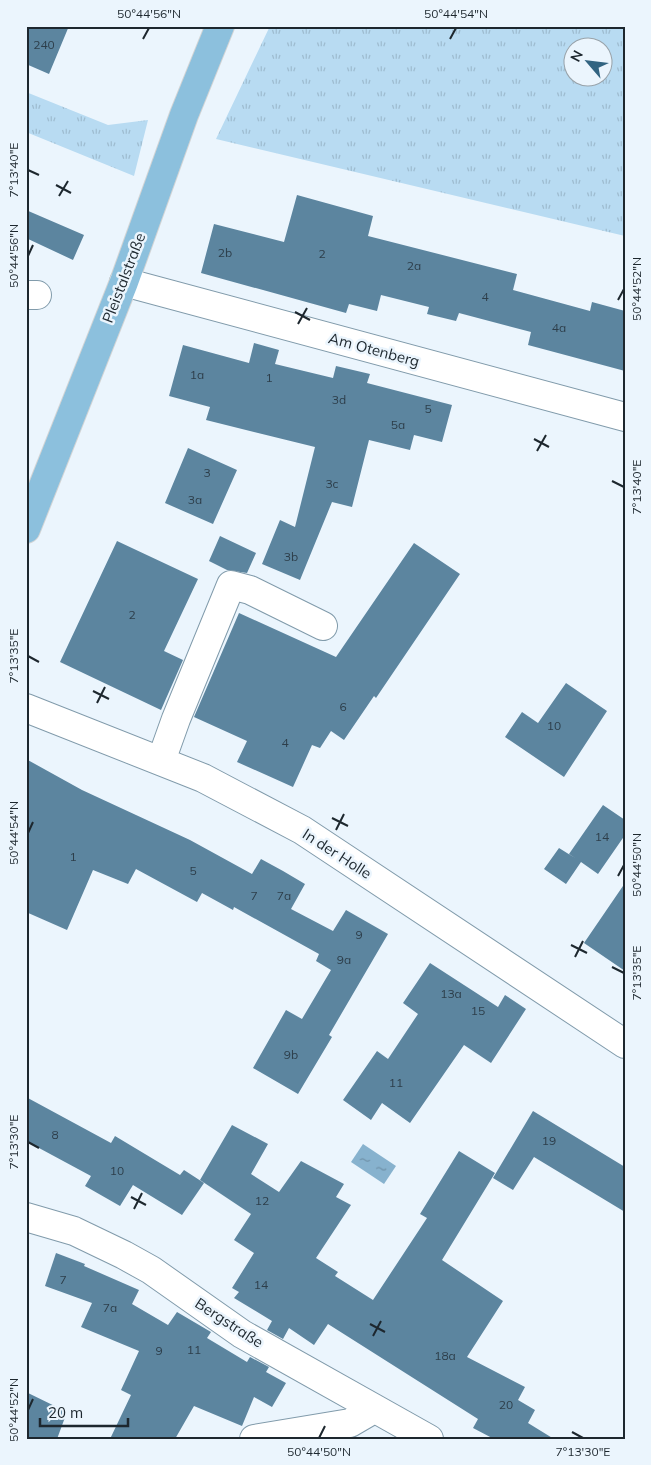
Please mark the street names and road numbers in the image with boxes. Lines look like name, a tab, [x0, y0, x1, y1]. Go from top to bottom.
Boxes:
street label: Pleistalstraße	[98, 230, 149, 326]
street label: Am Otenberg	[327, 328, 422, 371]
street label: In der Holle	[299, 824, 375, 883]
street label: Bergstraße	[192, 1294, 267, 1352]

